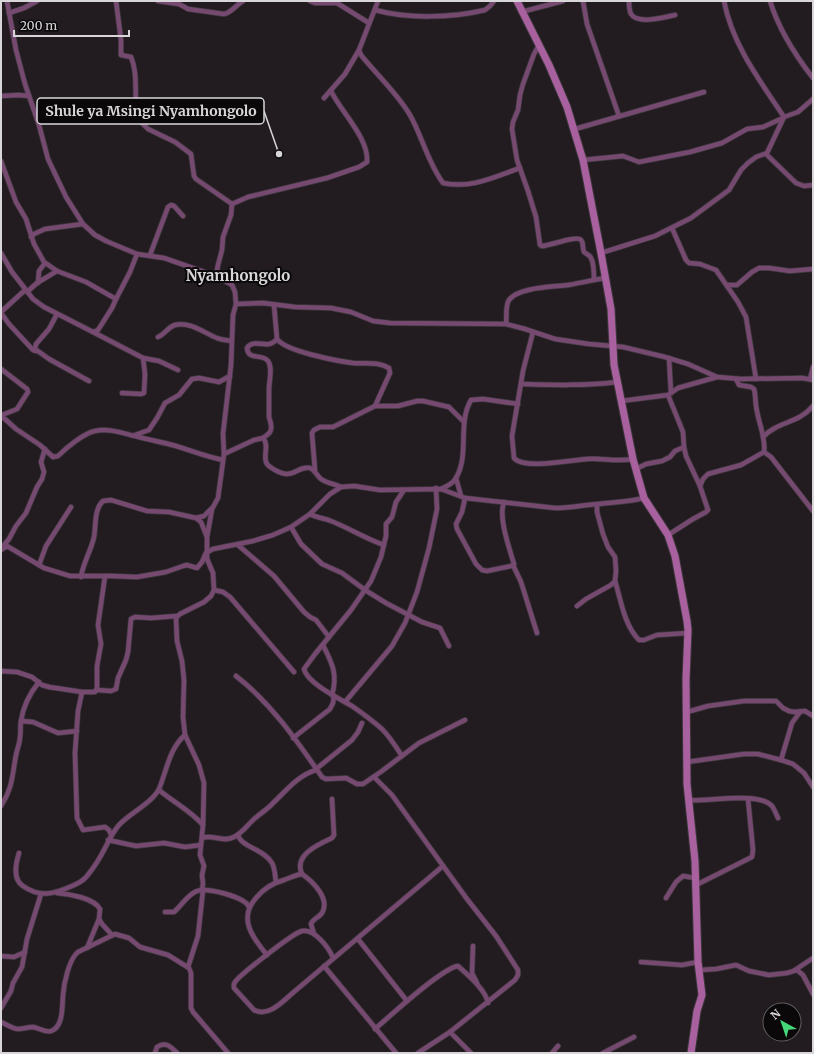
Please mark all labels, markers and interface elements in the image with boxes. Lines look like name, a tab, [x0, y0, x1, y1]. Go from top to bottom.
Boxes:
scale bar	[14, 12, 129, 38]
text: 200 m	[20, 18, 57, 33]
callout: Shule ya Msingi Nyamhongolo	[37, 98, 264, 124]
text: Shule ya Msingi Nyamhongolo	[45, 102, 257, 120]
district label: Nyamhongolo	[186, 266, 290, 285]
north arrow	[762, 1002, 802, 1042]
text: N	[768, 1006, 784, 1022]

